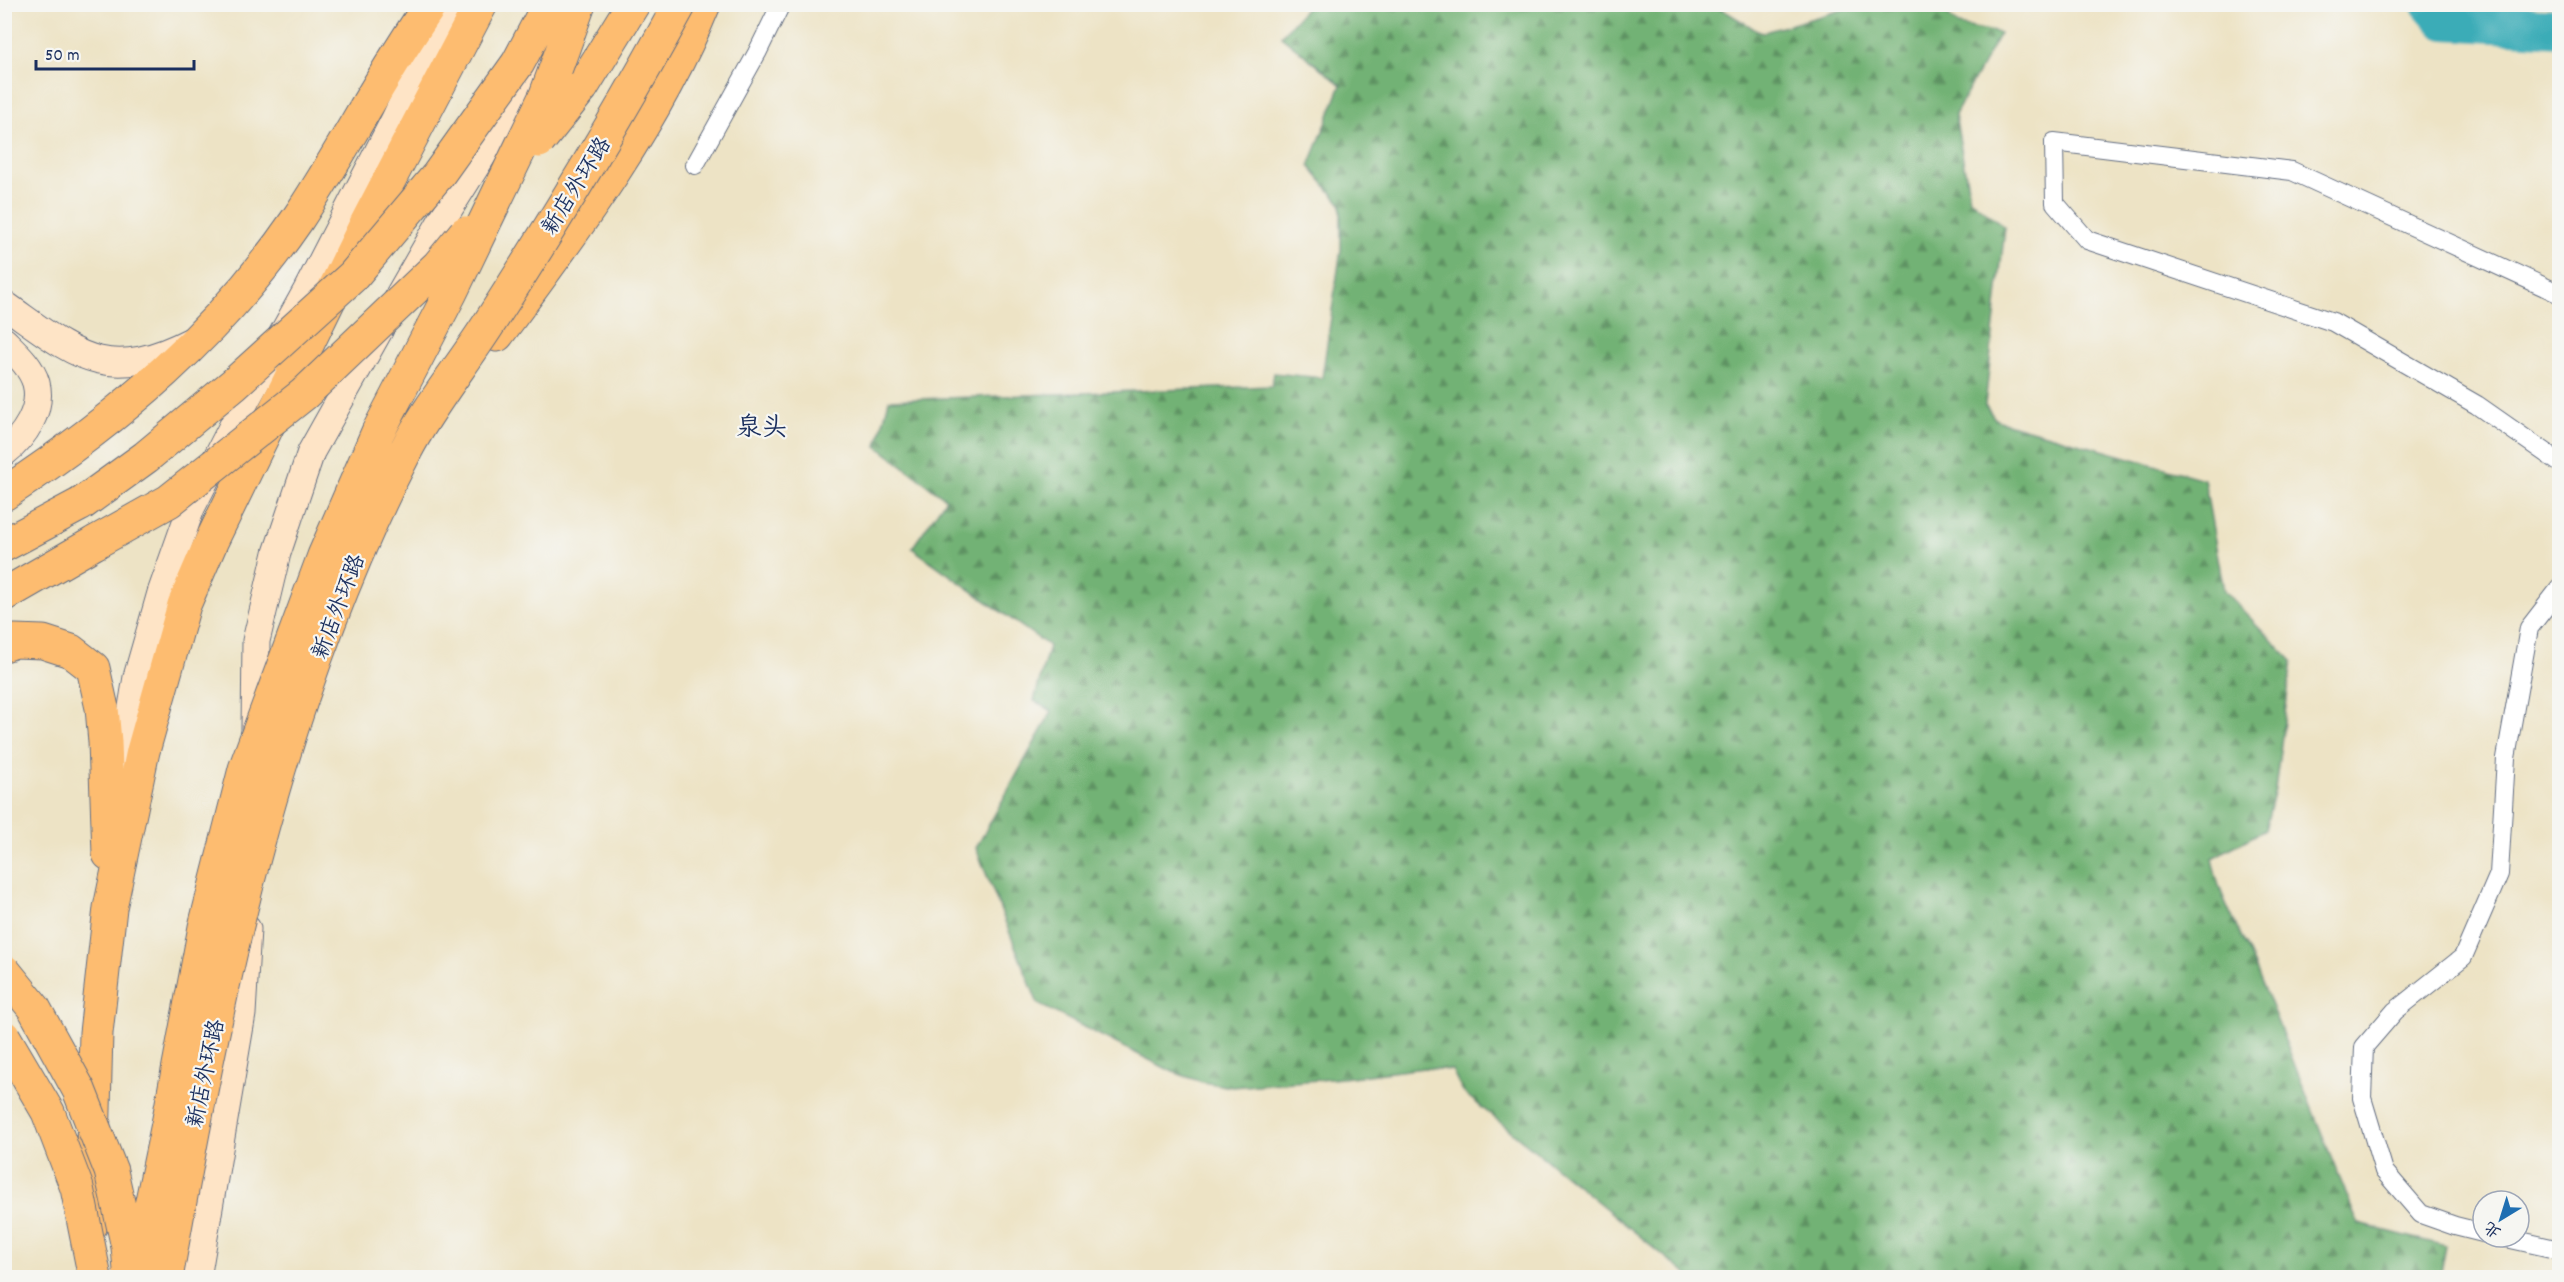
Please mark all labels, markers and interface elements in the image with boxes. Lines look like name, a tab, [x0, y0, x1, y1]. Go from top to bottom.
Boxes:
scale bar	[36, 33, 194, 71]
text: 50 m	[45, 44, 80, 69]
street label: 新店外环路	[536, 132, 620, 242]
district label: 泉头	[736, 411, 788, 448]
street label: 新店外环路	[306, 550, 374, 664]
street label: 新店外环路	[181, 1017, 234, 1131]
north arrow	[2471, 1189, 2531, 1249]
text: 北	[2480, 1215, 2507, 1243]

